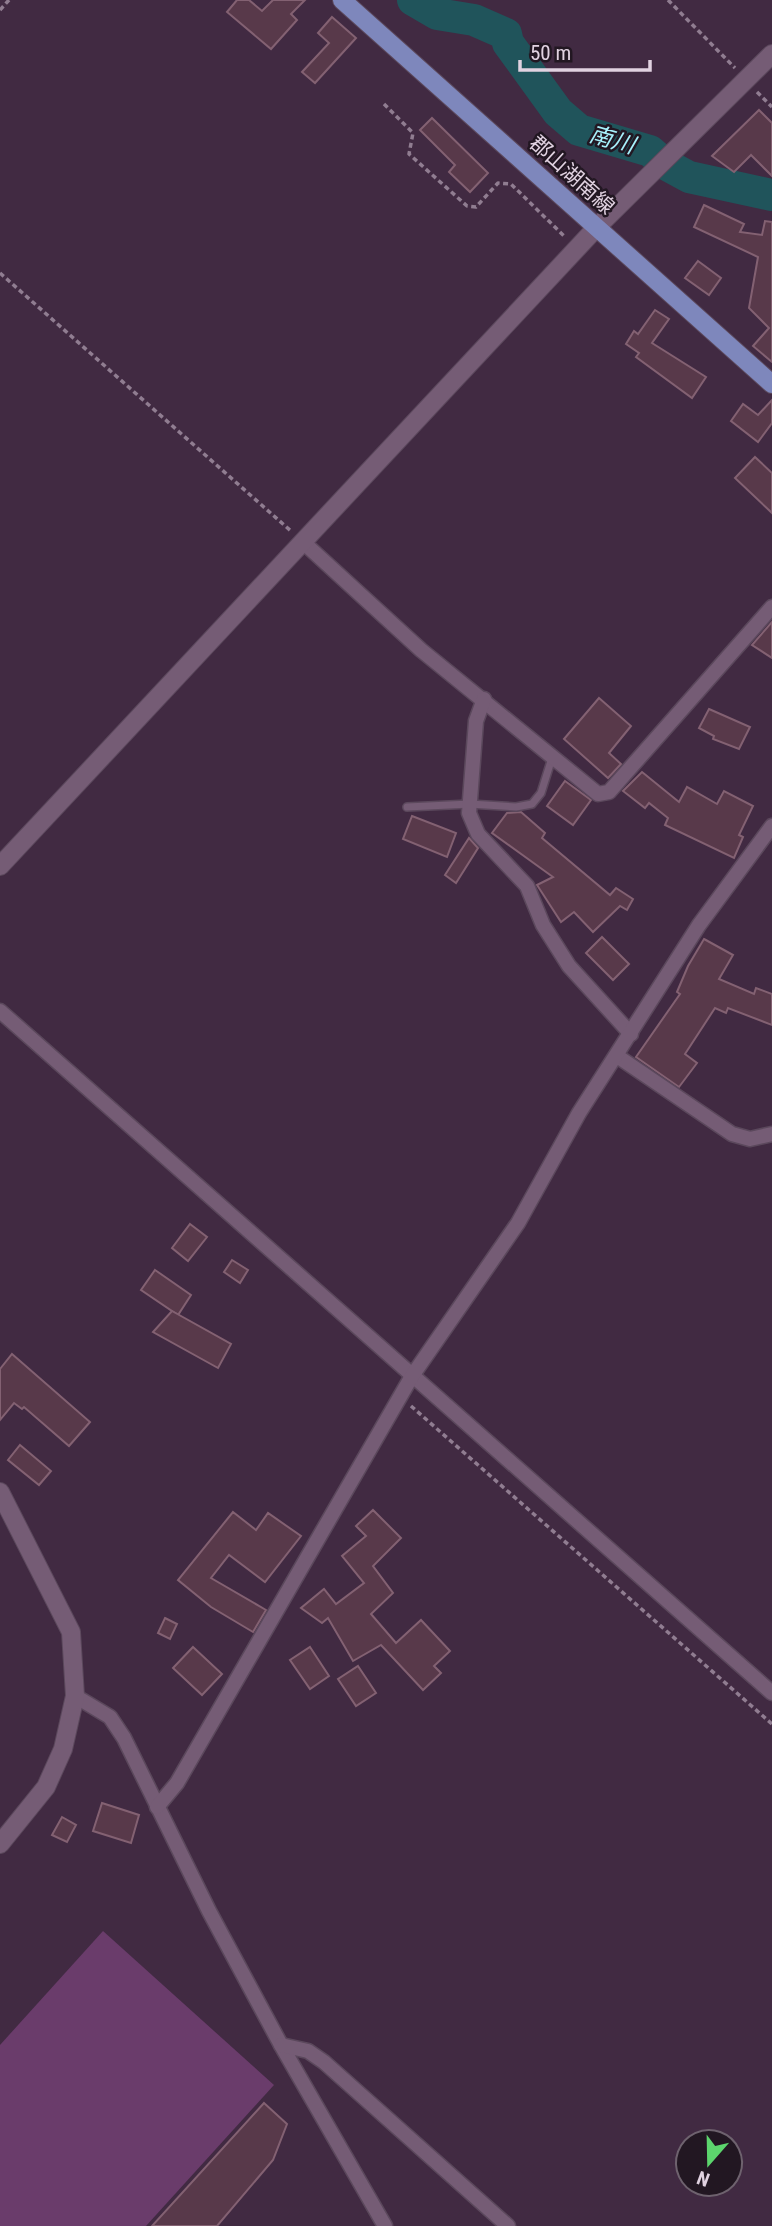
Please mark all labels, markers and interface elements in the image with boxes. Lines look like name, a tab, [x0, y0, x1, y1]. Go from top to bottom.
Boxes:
scale bar	[520, 28, 650, 72]
text: 50 m	[530, 41, 571, 65]
water label: 南川	[586, 121, 641, 160]
street label: 郡山湖南線	[525, 131, 619, 219]
north arrow	[674, 2128, 744, 2198]
text: N	[694, 2166, 713, 2191]

